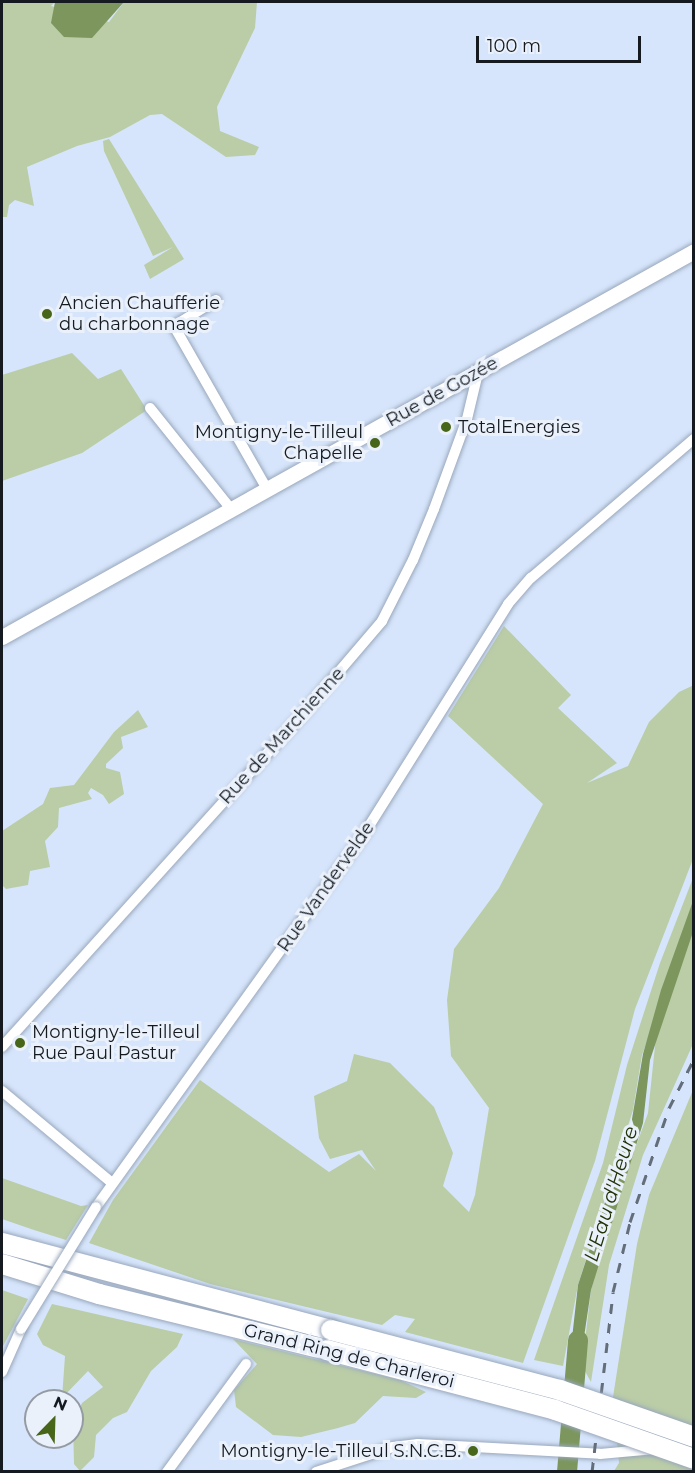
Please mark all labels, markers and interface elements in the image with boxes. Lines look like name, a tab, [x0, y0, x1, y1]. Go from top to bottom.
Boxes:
scale bar	[479, 24, 644, 62]
text: 100 m	[487, 35, 541, 57]
place label: Ancien Chaufferie du charbonnage	[59, 293, 220, 336]
marker: Ancien Chaufferie du charbonnage	[40, 307, 54, 321]
street label: Rue de Gozée	[382, 352, 502, 432]
place label: TotalEnergies	[458, 416, 580, 438]
marker: TotalEnergies	[439, 420, 453, 434]
place label: Montigny-le-Tilleul Chapelle	[195, 422, 363, 464]
marker: Montigny-le-Tilleul Chapelle	[368, 436, 382, 450]
street label: Rue de Marchienne	[215, 663, 349, 809]
street label: Rue Vandervelde	[273, 818, 379, 956]
place label: Montigny-le-Tilleul Rue Paul Pastur	[32, 1022, 200, 1064]
marker: Montigny-le-Tilleul Rue Paul Pastur	[13, 1036, 27, 1050]
water label: L'Eau d'Heure	[579, 1123, 643, 1265]
street label: Grand Ring de Charleroi	[241, 1319, 457, 1393]
north arrow	[24, 1389, 84, 1449]
text: N	[51, 1393, 70, 1415]
place label: Montigny-le-Tilleul S.N.C.B.	[221, 1440, 461, 1462]
marker: Montigny-le-Tilleul S.N.C.B.	[466, 1444, 480, 1458]

